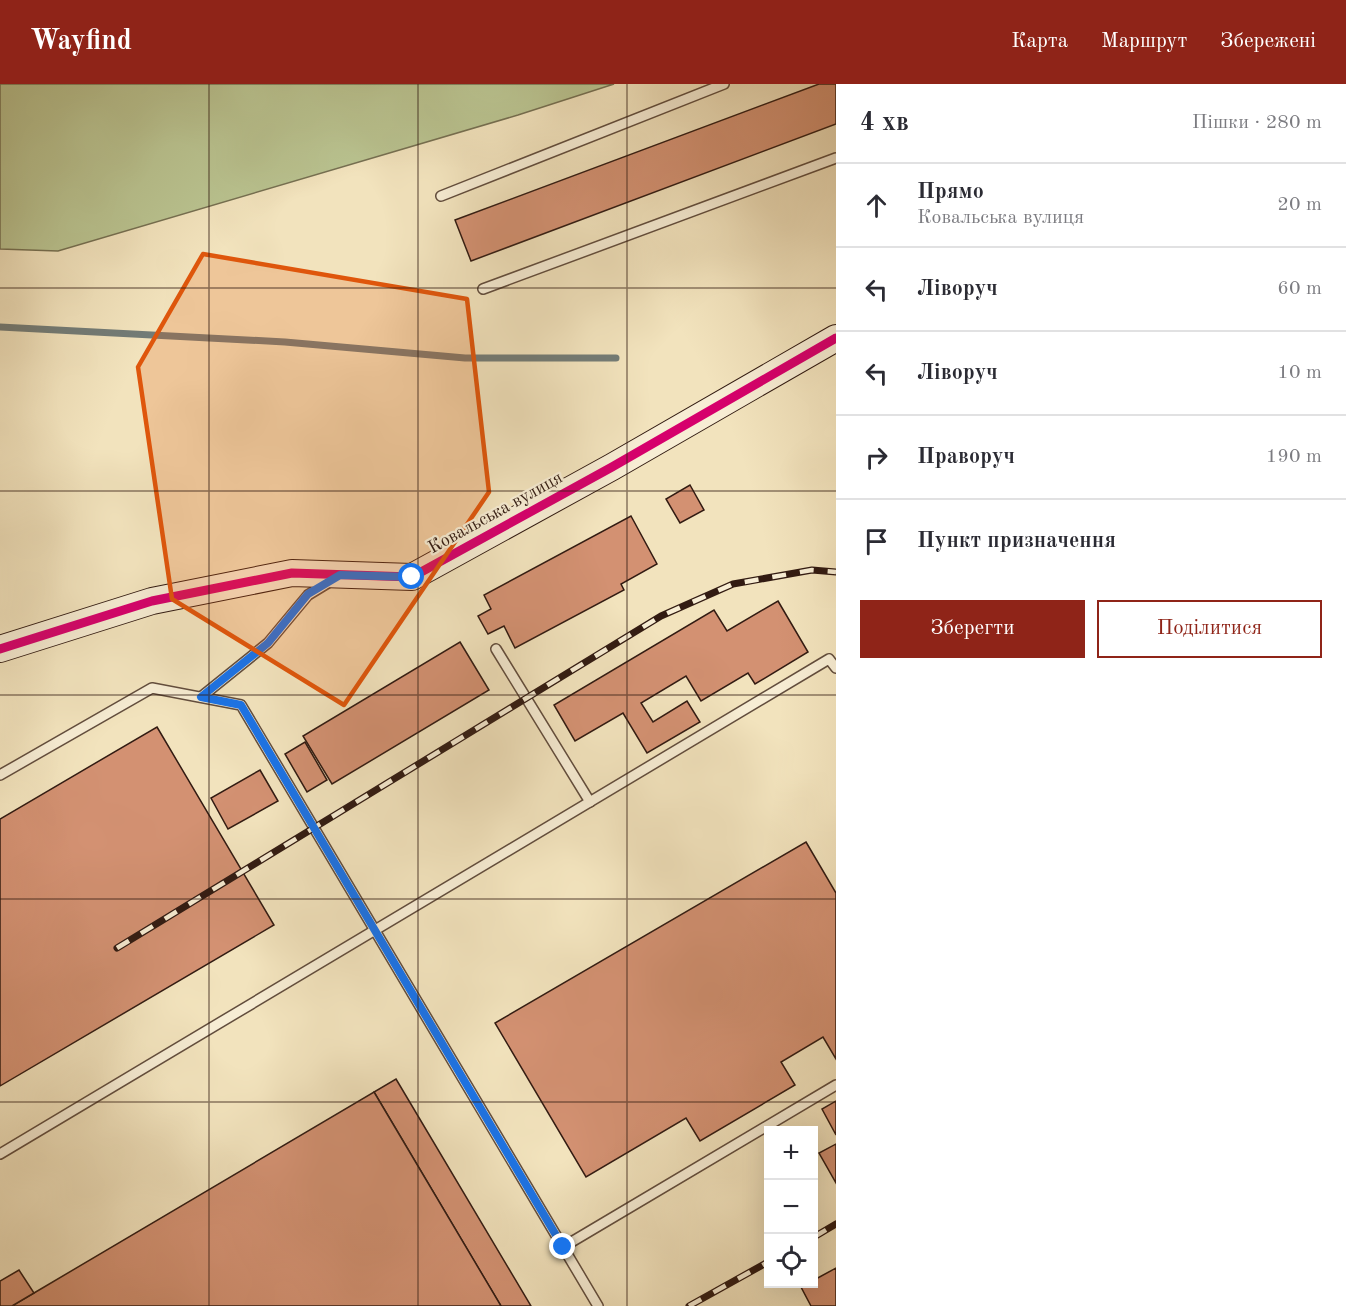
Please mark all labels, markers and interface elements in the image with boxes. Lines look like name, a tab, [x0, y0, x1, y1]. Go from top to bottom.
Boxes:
text: Wayfind	[30, 28, 132, 56]
text: Карта	[1011, 31, 1068, 52]
text: Маршрут	[1101, 31, 1187, 52]
text: Збережені	[1220, 31, 1316, 52]
text: 4 хв	[860, 110, 909, 136]
text: Пішки · 280 m	[1192, 113, 1322, 133]
text: Прямо	[917, 181, 984, 203]
icon: ahead	[860, 189, 893, 222]
text: 20 m	[1277, 195, 1322, 215]
text: Ковальська вулиця	[917, 208, 1084, 228]
icon: left	[860, 273, 893, 306]
text: Ліворуч	[917, 278, 998, 300]
text: 60 m	[1277, 279, 1322, 299]
icon: left	[860, 357, 893, 390]
text: Ліворуч	[917, 362, 998, 384]
text: 10 m	[1277, 363, 1322, 383]
icon: right	[860, 441, 893, 474]
text: Праворуч	[917, 446, 1015, 468]
text: 190 m	[1266, 447, 1322, 467]
street label: Ковальська вулиця	[425, 469, 566, 557]
icon: arrive	[860, 525, 893, 558]
text: Пункт призначення	[917, 530, 1116, 552]
route start	[398, 563, 424, 589]
button: Зберегти	[860, 600, 1085, 658]
button: Поділитися	[1097, 600, 1322, 658]
map controls	[764, 1126, 818, 1288]
button: +	[764, 1126, 818, 1180]
button: −	[764, 1180, 818, 1234]
route end	[549, 1233, 575, 1259]
button: locate	[764, 1234, 818, 1288]

